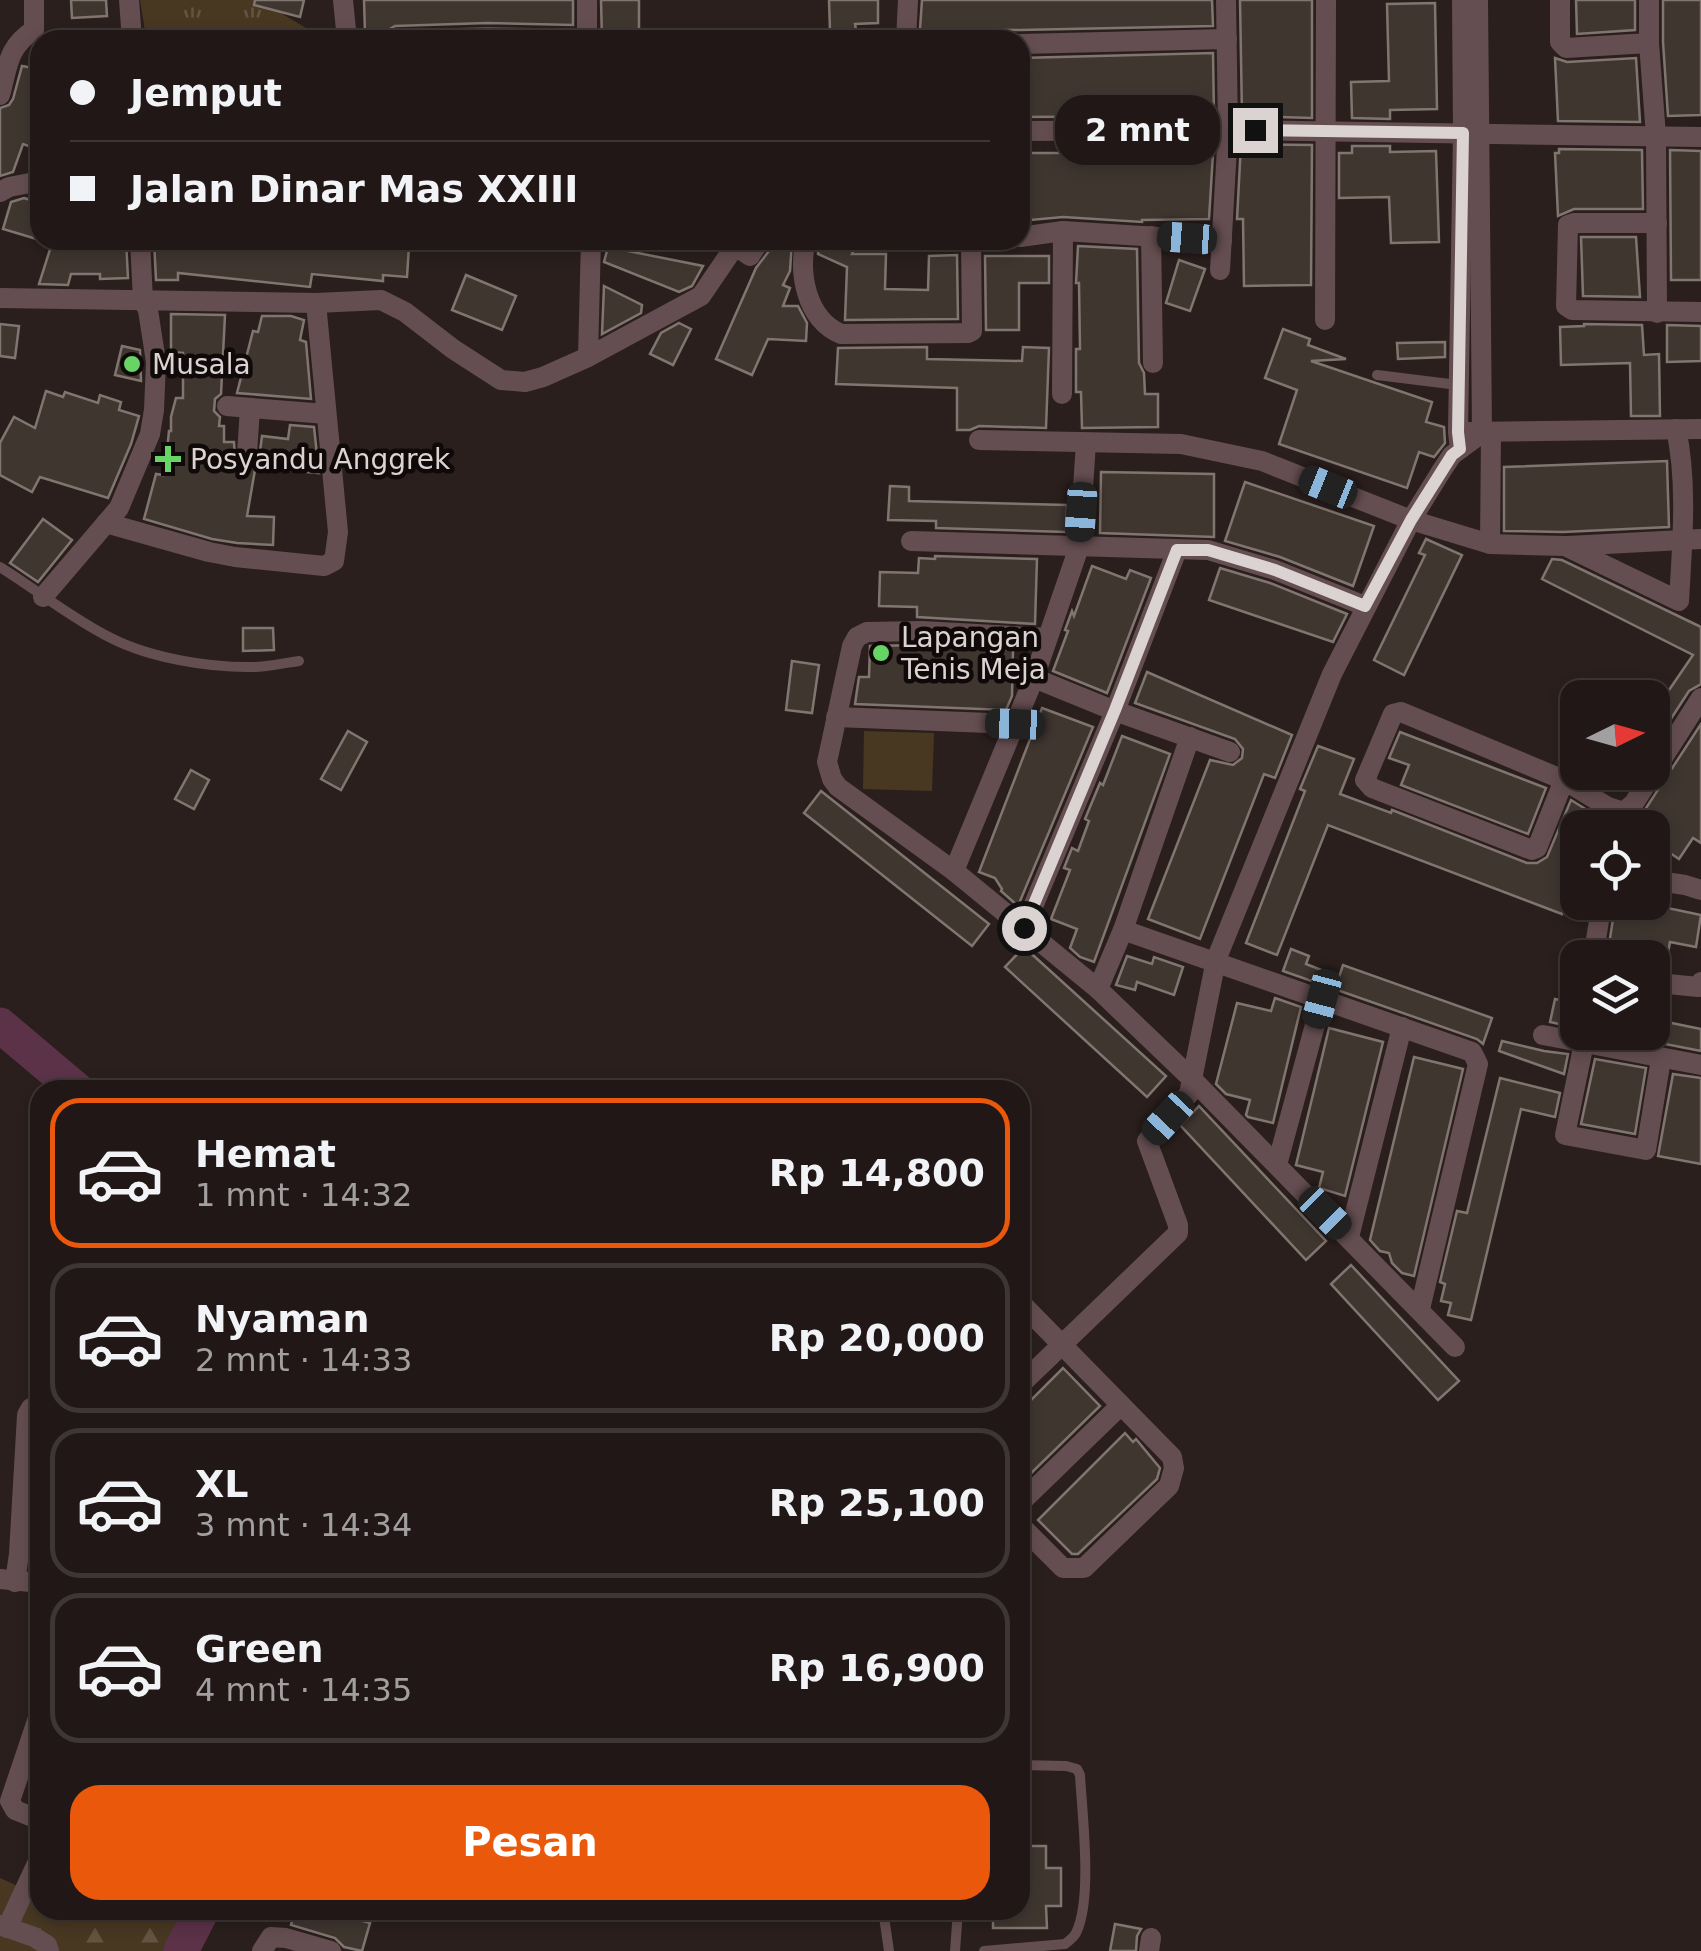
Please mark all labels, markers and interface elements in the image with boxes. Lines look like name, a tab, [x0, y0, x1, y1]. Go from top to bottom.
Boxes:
text: Jemput	[130, 71, 282, 115]
callout: 2 mnt	[1055, 95, 1220, 165]
route end	[1233, 108, 1278, 153]
text: 2 mnt	[1085, 111, 1190, 149]
text: Jalan Dinar Mas XXIII	[130, 167, 578, 211]
car	[1156, 221, 1218, 255]
place label: Musala	[152, 348, 251, 381]
marker: Musala	[121, 353, 143, 375]
place label: Posyandu Anggrek	[190, 443, 451, 476]
marker: Posyandu Anggrek	[155, 446, 181, 472]
car	[1295, 462, 1361, 512]
car	[1064, 481, 1098, 543]
place label: Lapangan Tenis Meja	[900, 621, 1046, 686]
marker: Lapangan Tenis Meja	[870, 642, 892, 664]
north arrow	[1560, 680, 1670, 790]
map controls	[1560, 680, 1670, 1050]
car	[984, 708, 1046, 740]
button: locate	[1560, 810, 1670, 920]
route start	[1002, 906, 1047, 951]
button: layers	[1560, 940, 1670, 1050]
car	[1300, 966, 1344, 1032]
car	[1137, 1086, 1199, 1150]
icon: car	[75, 1128, 165, 1218]
text: Hemat	[195, 1132, 336, 1176]
text: Rp 14,800	[769, 1151, 985, 1195]
text: 1 mnt · 14:32	[195, 1176, 412, 1214]
car	[1293, 1181, 1357, 1245]
icon: car	[75, 1293, 165, 1383]
text: Nyaman	[195, 1297, 370, 1341]
text: Rp 20,000	[769, 1316, 985, 1360]
text: 2 mnt · 14:33	[195, 1341, 412, 1379]
icon: car	[75, 1458, 165, 1548]
text: XL	[195, 1462, 249, 1506]
text: Rp 25,100	[769, 1481, 985, 1525]
text: 3 mnt · 14:34	[195, 1506, 412, 1544]
icon: car	[75, 1623, 165, 1713]
text: Green	[195, 1627, 324, 1671]
text: Rp 16,900	[769, 1646, 985, 1690]
text: 4 mnt · 14:35	[195, 1671, 412, 1709]
button: Pesan	[70, 1785, 990, 1900]

